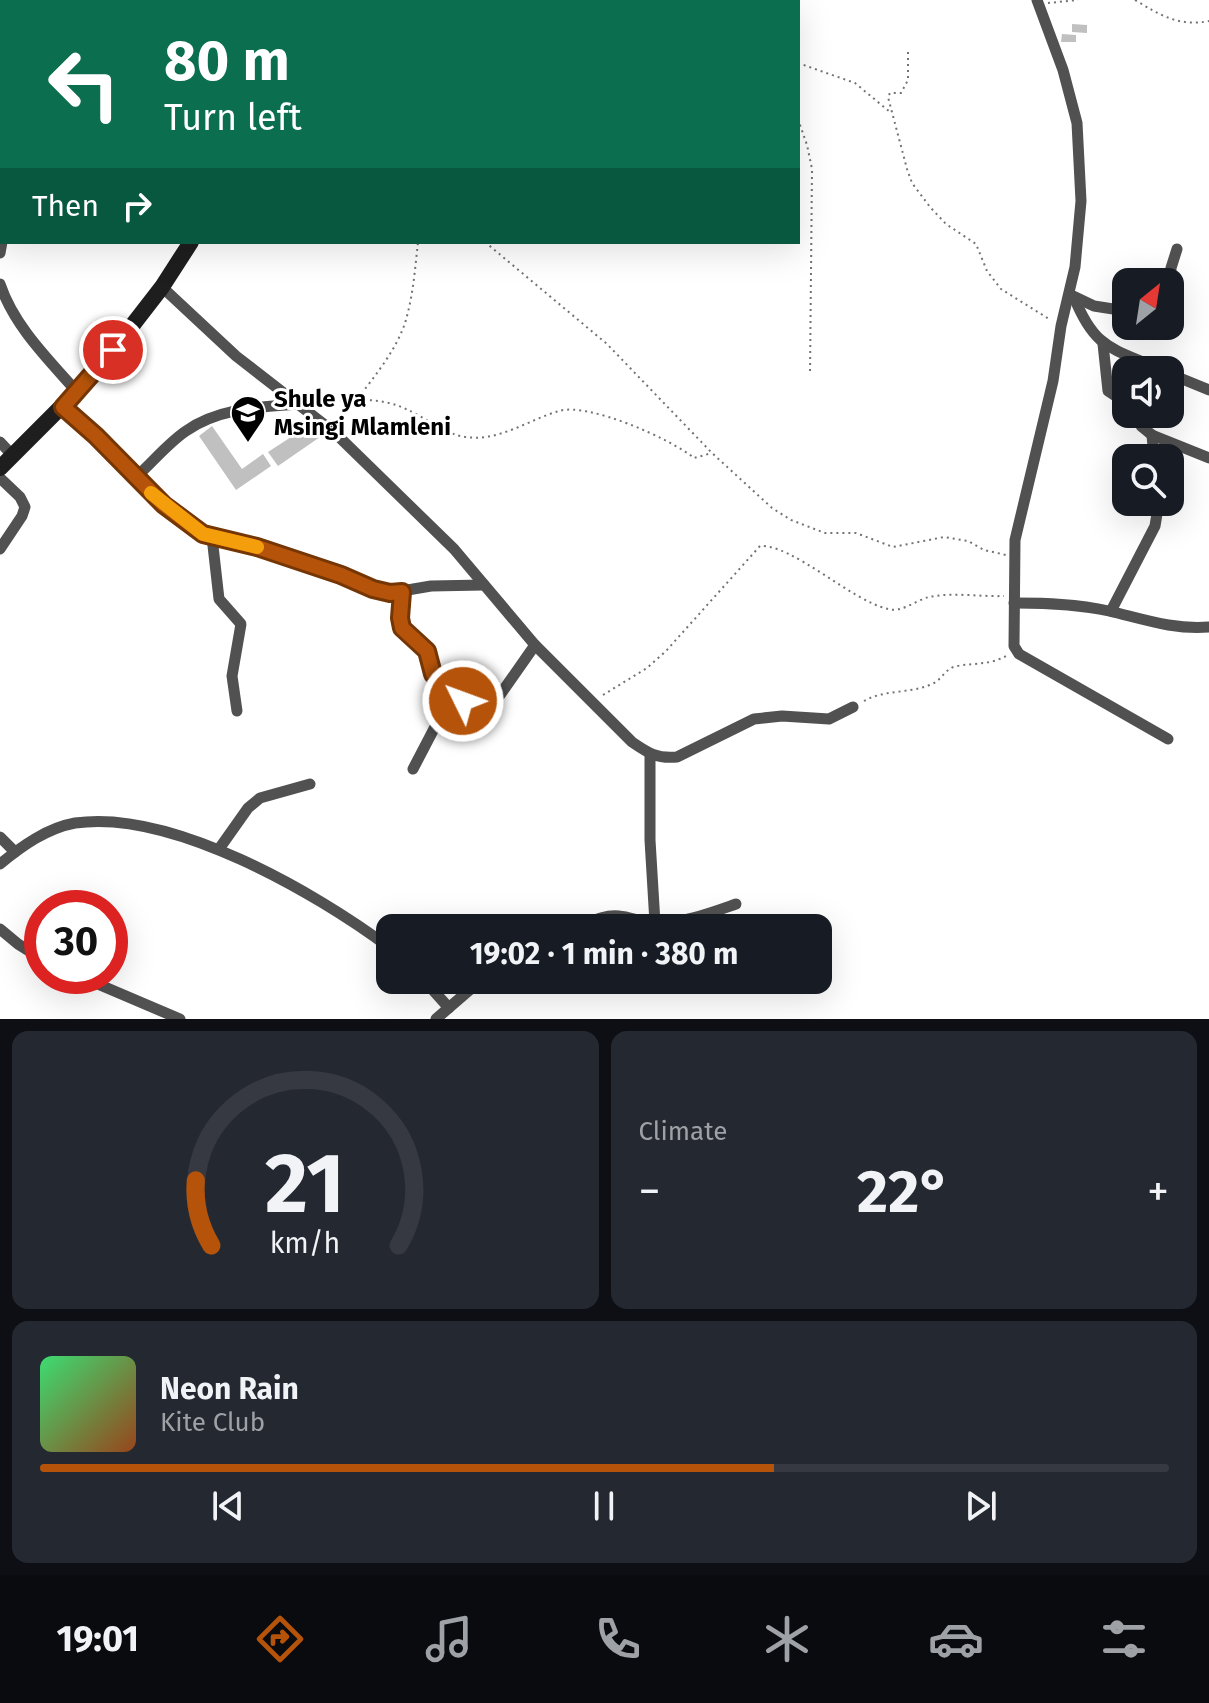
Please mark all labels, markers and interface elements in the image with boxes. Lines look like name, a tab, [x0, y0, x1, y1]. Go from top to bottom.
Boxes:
text: 80 m	[164, 28, 290, 95]
icon: left	[32, 32, 136, 136]
text: Turn left	[164, 96, 302, 140]
icon: right	[115, 184, 159, 228]
text: Then	[32, 188, 99, 224]
north arrow	[1112, 268, 1184, 340]
map controls	[1112, 268, 1184, 516]
pin	[79, 316, 147, 384]
icon: arrive	[91, 328, 135, 372]
button: sound	[1112, 356, 1184, 428]
place label: Shule ya Msingi Mlamleni	[274, 385, 451, 441]
school or university icon: Shule ya Msingi Mlamleni	[229, 394, 267, 444]
button: search	[1112, 444, 1184, 516]
position arrow	[421, 659, 505, 743]
speed limit sign: 30	[24, 890, 128, 994]
text: 19:02 · 1 min · 380 m	[470, 936, 738, 972]
text: Climate	[639, 1116, 727, 1147]
text: 21	[265, 1134, 345, 1234]
text: 22°	[857, 1156, 950, 1228]
text: −	[639, 1165, 661, 1218]
text: +	[1147, 1165, 1169, 1218]
text: km/h	[270, 1226, 341, 1261]
text: Neon Rain	[160, 1371, 299, 1407]
text: Kite Club	[160, 1407, 265, 1438]
icon: previous	[206, 1484, 250, 1528]
icon: pause	[582, 1484, 626, 1528]
icon: next	[959, 1484, 1003, 1528]
icon: directions	[252, 1611, 308, 1667]
icon: music	[421, 1611, 477, 1667]
icon: phone	[590, 1611, 646, 1667]
icon: climate	[759, 1611, 815, 1667]
icon: car	[928, 1611, 984, 1667]
icon: filters	[1096, 1611, 1152, 1667]
text: 19:01	[56, 1617, 139, 1661]

